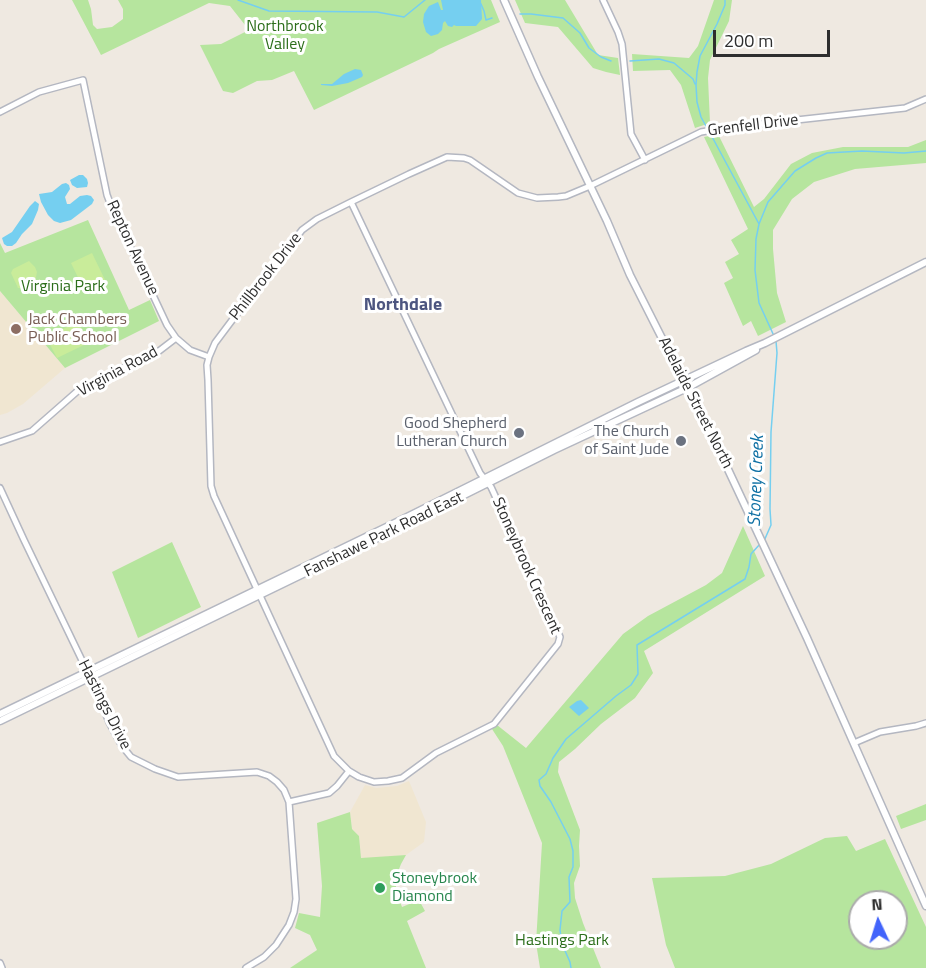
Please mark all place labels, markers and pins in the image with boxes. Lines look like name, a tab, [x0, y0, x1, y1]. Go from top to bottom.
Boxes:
place label: Jack Chambers Public School	[28, 310, 127, 348]
marker: Jack Chambers Public School	[9, 322, 23, 336]
place label: Good Shepherd Lutheran Church	[396, 414, 507, 452]
place label: The Church of Saint Jude	[584, 422, 669, 460]
marker: Good Shepherd Lutheran Church	[512, 426, 526, 440]
marker: The Church of Saint Jude	[674, 434, 688, 448]
place label: Stoneybrook Diamond	[392, 869, 477, 907]
marker: Stoneybrook Diamond	[373, 881, 387, 895]

